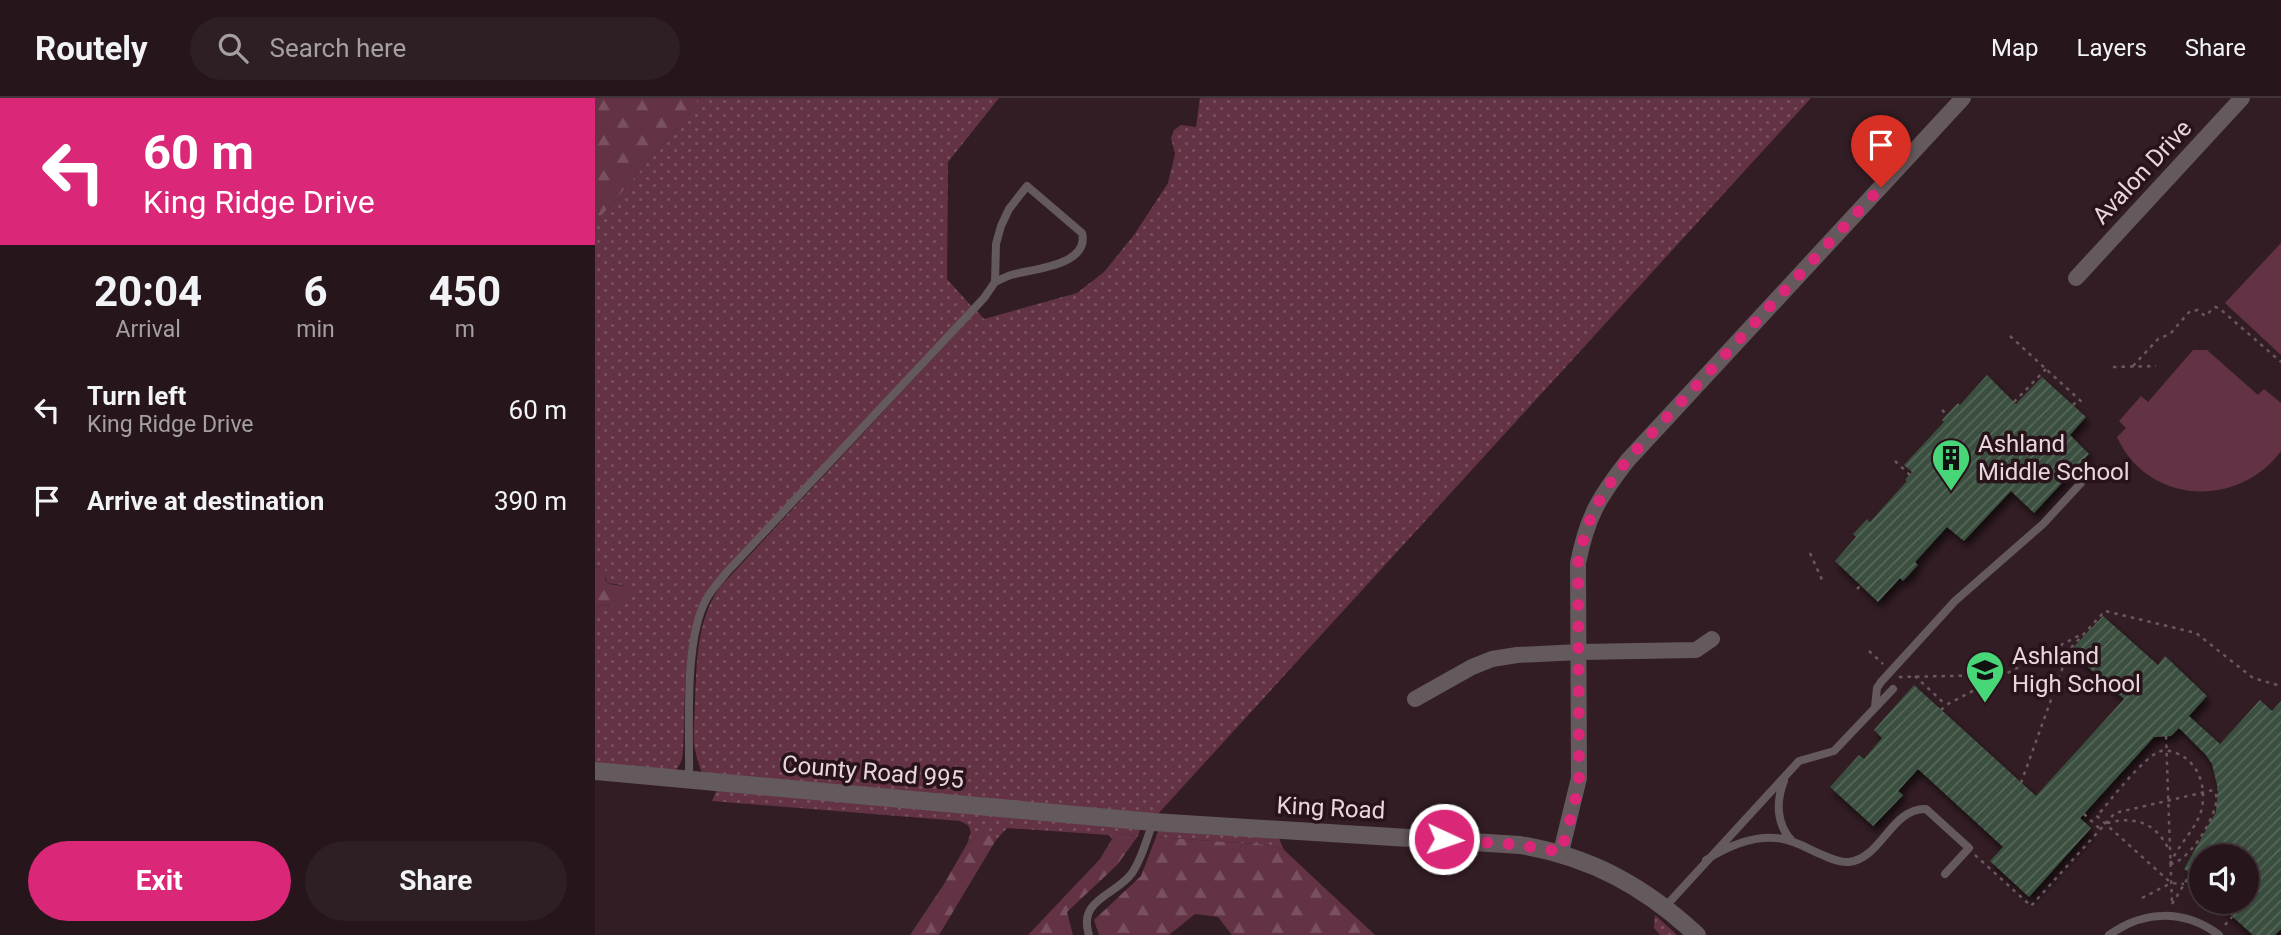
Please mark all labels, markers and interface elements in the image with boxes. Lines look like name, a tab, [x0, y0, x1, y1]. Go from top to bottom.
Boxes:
search box	[190, 17, 680, 80]
text: Routely	[35, 29, 148, 68]
icon: search	[214, 29, 252, 67]
text: Search here	[270, 33, 406, 63]
text: Map	[1991, 34, 2039, 62]
text: Layers	[2077, 34, 2147, 62]
text: Share	[2185, 34, 2246, 62]
street label: Avalon Drive	[2087, 114, 2197, 230]
pin	[1851, 115, 1911, 187]
text: 60 m	[143, 124, 254, 181]
icon: left	[28, 126, 119, 217]
icon: arrive	[1862, 126, 1900, 164]
text: King Ridge Drive	[143, 183, 375, 221]
text: 20:04	[94, 267, 202, 316]
text: 6	[303, 267, 328, 316]
text: 450	[429, 267, 501, 316]
text: Arrival	[115, 316, 181, 343]
text: min	[296, 316, 335, 343]
text: m	[455, 316, 475, 343]
text: Turn left	[87, 381, 186, 411]
icon: left	[28, 391, 66, 429]
text: 60 m	[509, 395, 567, 425]
text: King Ridge Drive	[87, 411, 254, 438]
place label: Ashland Middle School	[1978, 430, 2130, 486]
building icon: Ashland Middle School	[1930, 437, 1972, 492]
icon: arrive	[28, 482, 66, 520]
text: Arrive at destination	[87, 486, 324, 516]
text: 390 m	[494, 486, 567, 516]
place label: Ashland High School	[2012, 642, 2141, 698]
school or university icon: Ashland High School	[1964, 649, 2006, 704]
street label: County Road 995	[781, 750, 965, 794]
street label: King Road	[1276, 791, 1386, 825]
position arrow	[1407, 802, 1481, 876]
button: Exit	[28, 841, 291, 921]
button: Share	[305, 841, 567, 921]
map controls	[2189, 844, 2259, 914]
button: sound	[2189, 844, 2259, 914]

